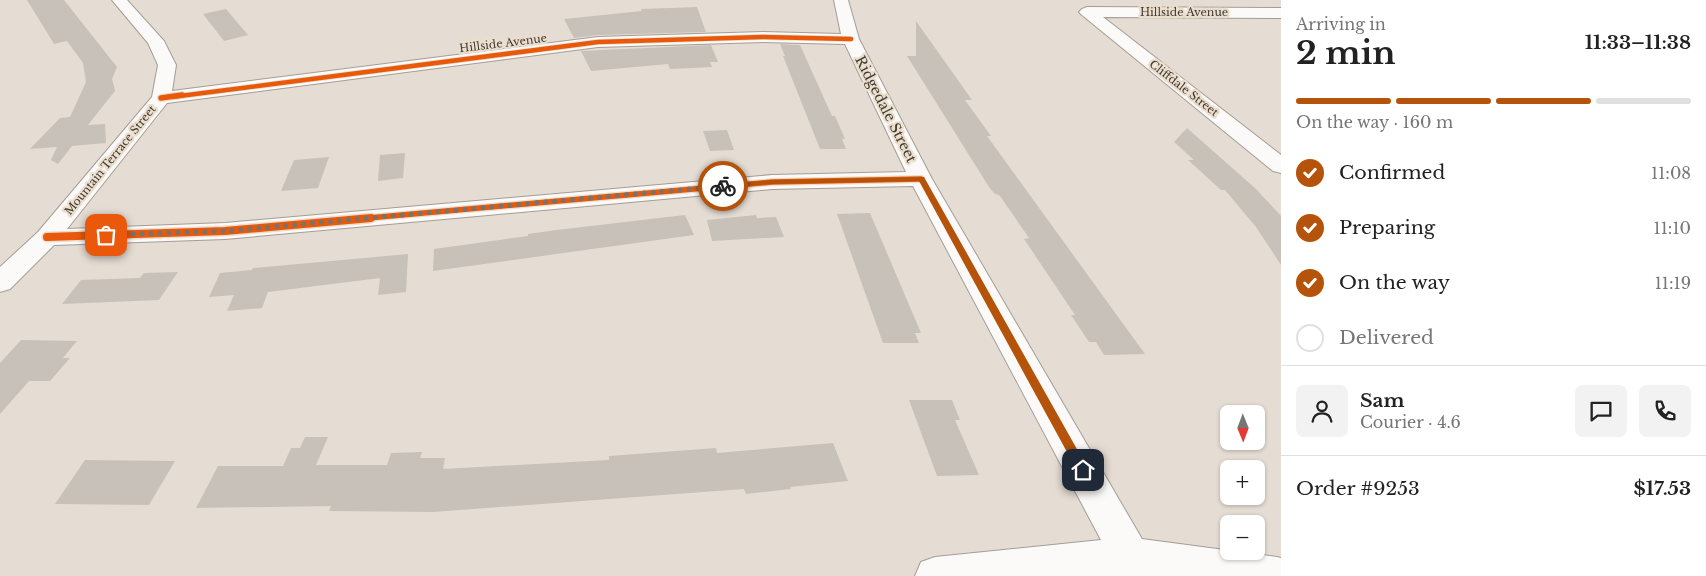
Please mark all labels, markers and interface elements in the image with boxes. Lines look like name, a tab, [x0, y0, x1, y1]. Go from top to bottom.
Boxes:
street label: Hillside Avenue	[1140, 5, 1228, 19]
text: Arriving in	[1296, 14, 1386, 34]
street label: Hillside Avenue	[458, 31, 548, 55]
text: 11:33–11:38	[1585, 31, 1691, 54]
text: 2 min	[1296, 33, 1396, 73]
street label: Ridgedale Street	[851, 53, 921, 166]
street label: Cliffdale Street	[1147, 57, 1222, 120]
street label: Mountain Terrace Street	[61, 102, 159, 218]
text: On the way · 160 m	[1296, 112, 1453, 132]
icon: check	[1296, 159, 1324, 187]
courier	[698, 161, 748, 211]
text: Confirmed	[1339, 161, 1445, 184]
text: 11:08	[1651, 163, 1691, 183]
icon: bike	[709, 172, 737, 200]
pin	[85, 214, 127, 256]
icon: check	[1296, 214, 1324, 242]
text: Preparing	[1339, 216, 1435, 239]
text: 11:10	[1654, 218, 1691, 238]
icon: bag	[92, 221, 120, 249]
icon: check	[1296, 269, 1324, 297]
text: On the way	[1339, 271, 1450, 294]
text: 11:19	[1655, 273, 1691, 293]
text: Delivered	[1339, 326, 1434, 349]
button: person	[1296, 385, 1348, 437]
button: chat	[1575, 385, 1627, 437]
button: phone	[1639, 385, 1691, 437]
text: Sam	[1360, 389, 1405, 412]
north arrow	[1220, 405, 1265, 450]
map controls	[1220, 405, 1265, 560]
text: Courier · 4.6	[1360, 412, 1461, 432]
pin	[1062, 449, 1104, 491]
icon: home	[1069, 456, 1097, 484]
button: +	[1220, 460, 1265, 505]
text: Order #9253	[1296, 477, 1420, 500]
text: $17.53	[1633, 477, 1691, 500]
button: −	[1220, 515, 1265, 560]

